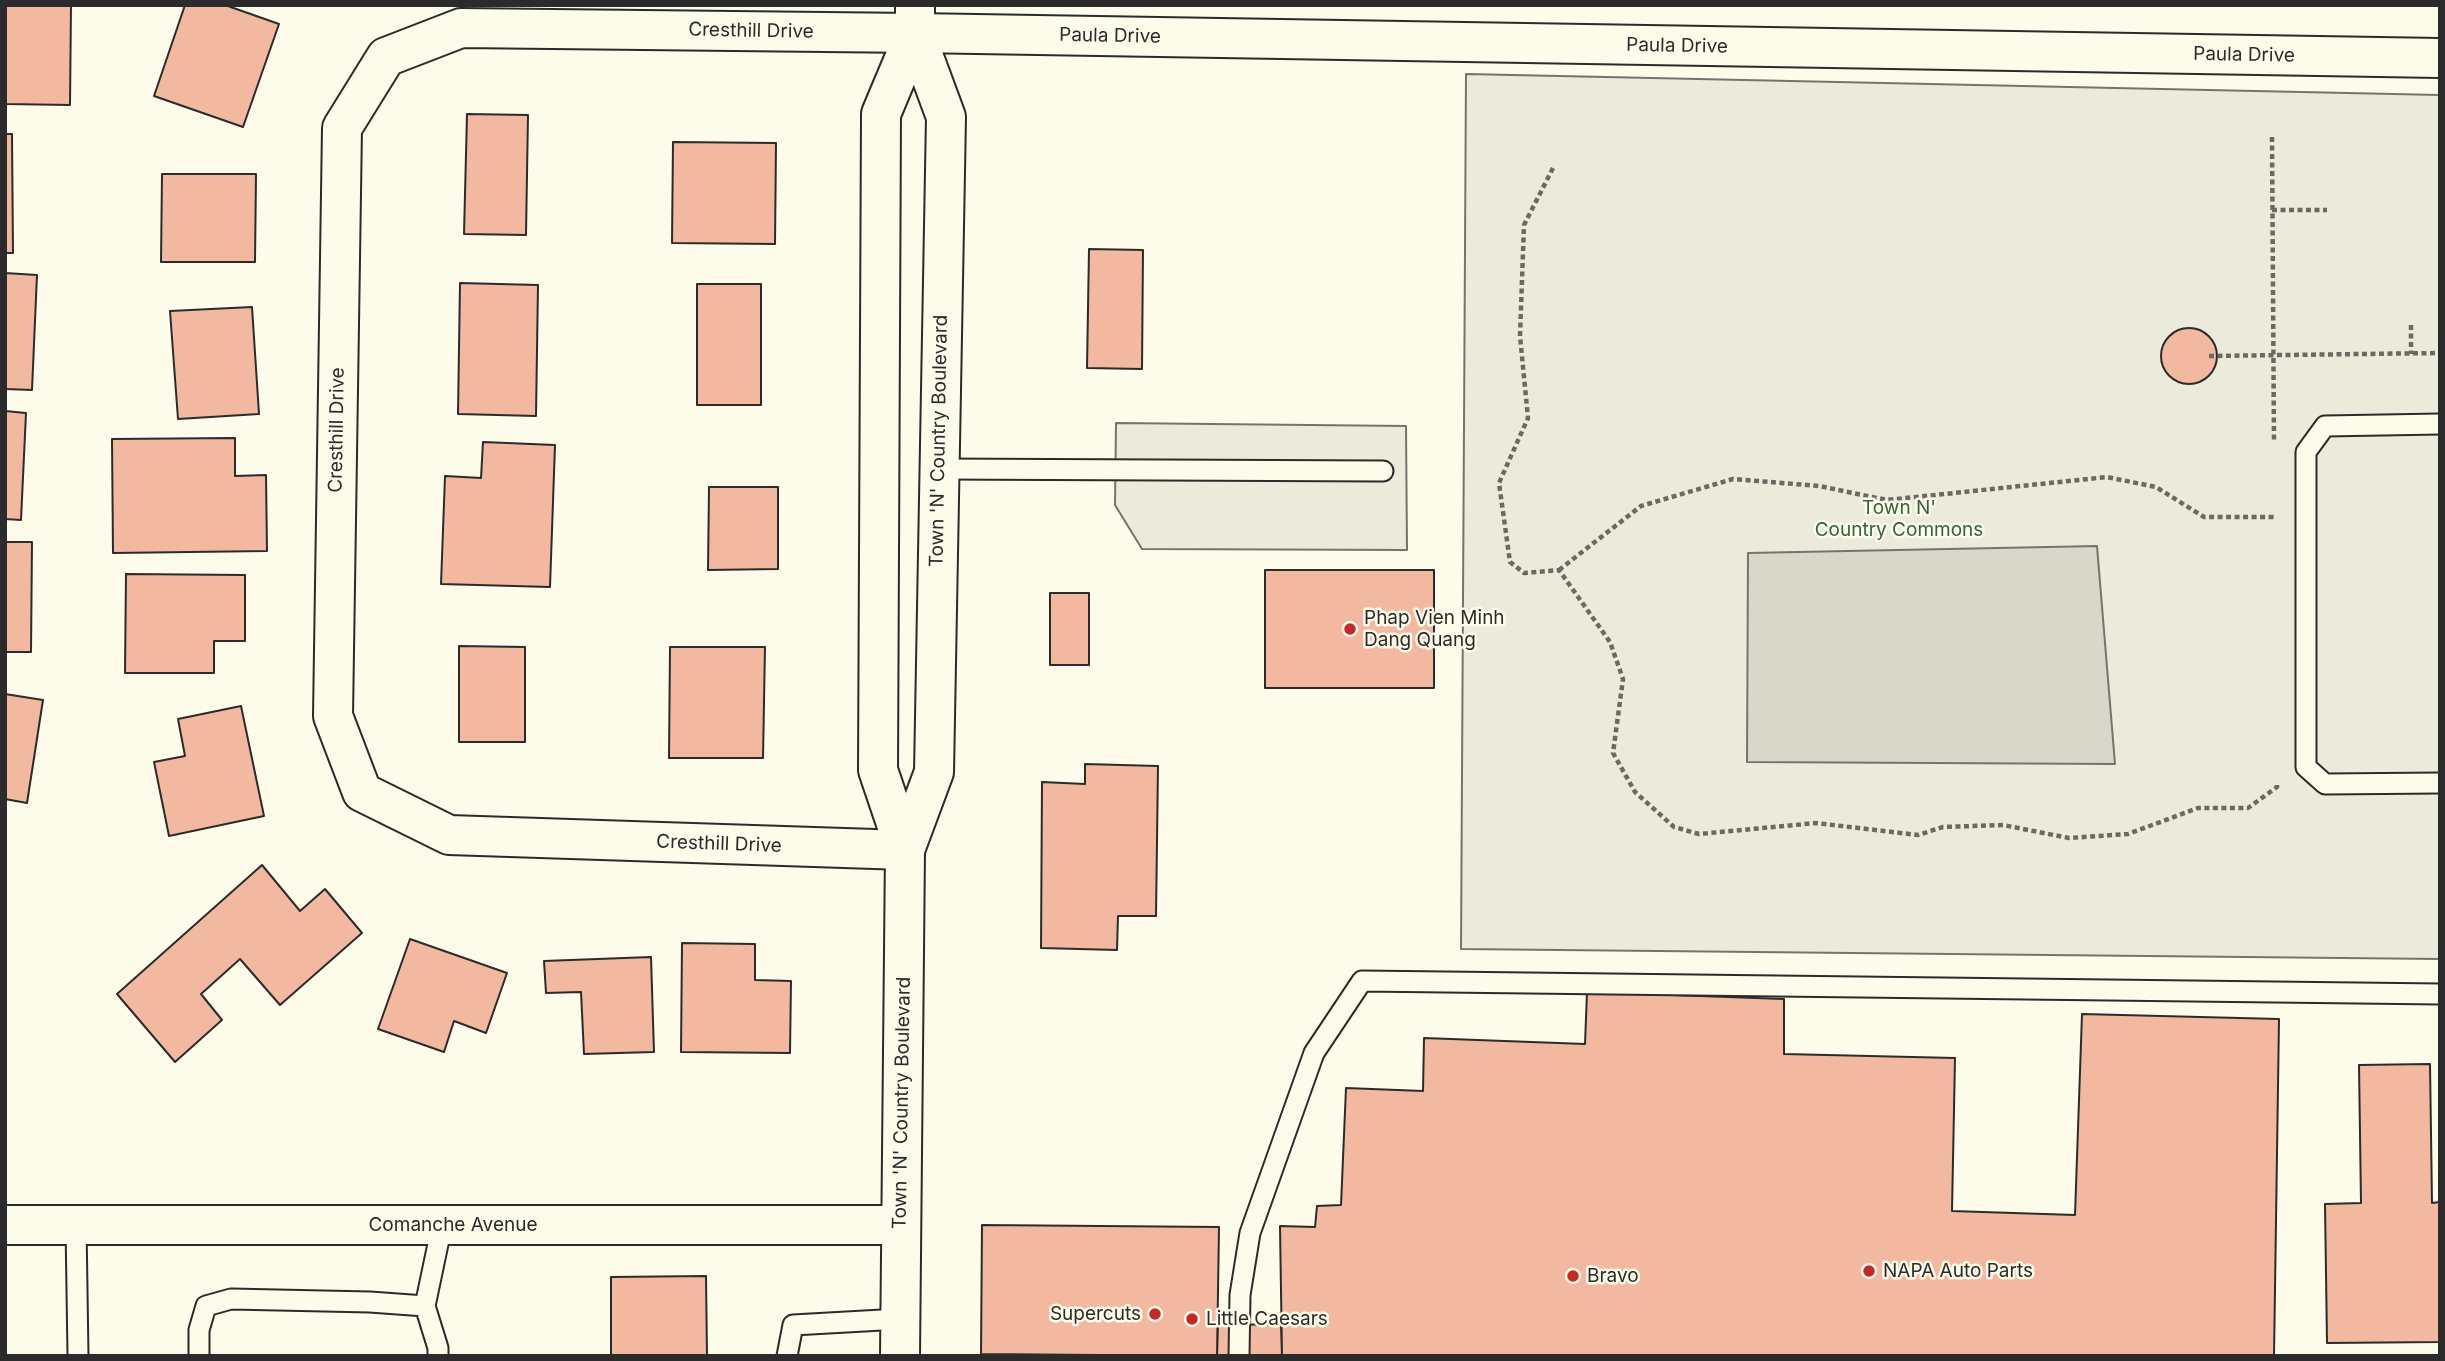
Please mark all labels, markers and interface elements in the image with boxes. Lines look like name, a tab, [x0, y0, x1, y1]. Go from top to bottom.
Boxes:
street label: Cresthill Drive	[688, 19, 814, 43]
street label: Paula Drive	[1059, 24, 1161, 48]
street label: Paula Drive	[1626, 34, 1728, 58]
street label: Paula Drive	[2193, 43, 2295, 67]
street label: Town 'N' Country Boulevard	[925, 315, 953, 567]
street label: Cresthill Drive	[325, 367, 349, 493]
park label: Town N' Country Commons	[1815, 497, 1983, 541]
place label: Phap Vien Minh Dang Quang	[1364, 607, 1505, 651]
marker: Phap Vien Minh Dang Quang	[1342, 621, 1358, 637]
street label: Cresthill Drive	[656, 830, 782, 858]
street label: Town 'N' Country Boulevard	[888, 977, 916, 1229]
street label: Comanche Avenue	[368, 1214, 538, 1236]
place label: NAPA Auto Parts	[1883, 1260, 2033, 1282]
marker: NAPA Auto Parts	[1861, 1263, 1877, 1279]
place label: Bravo	[1587, 1265, 1639, 1287]
marker: Bravo	[1565, 1268, 1581, 1284]
place label: Supercuts	[1050, 1303, 1141, 1325]
marker: Supercuts	[1147, 1306, 1163, 1322]
place label: Little Caesars	[1206, 1308, 1328, 1330]
marker: Little Caesars	[1184, 1311, 1200, 1327]

